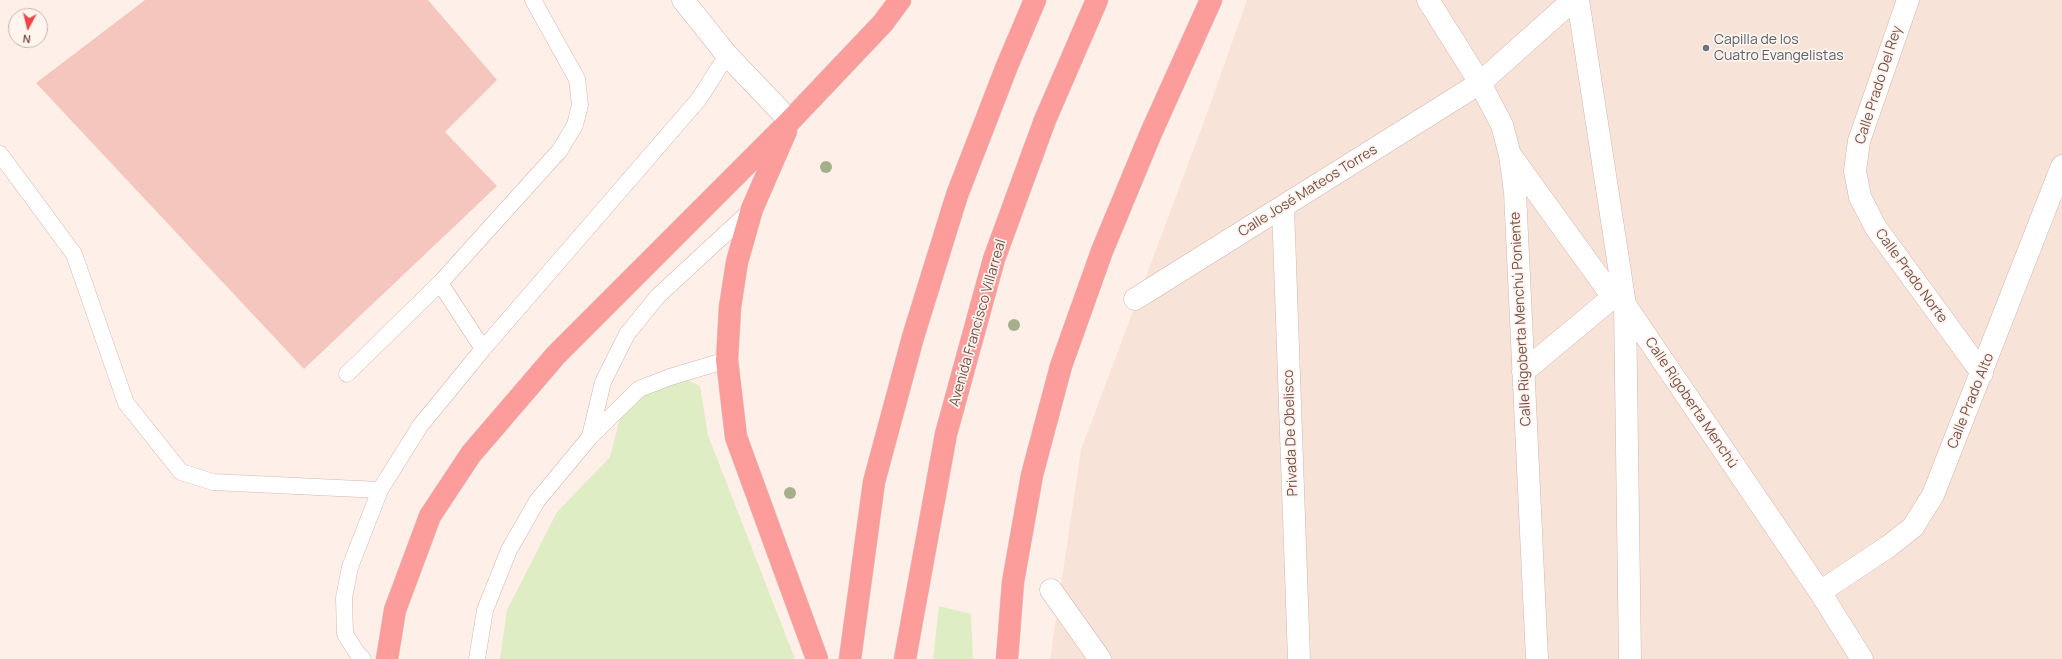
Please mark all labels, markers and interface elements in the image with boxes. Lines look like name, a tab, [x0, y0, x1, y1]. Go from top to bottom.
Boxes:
north arrow	[8, 8, 48, 48]
street label: Calle Prado Del Rey	[1852, 24, 1906, 146]
text: N	[22, 31, 31, 47]
place label: Capilla de los Cuatro Evangelistas	[1714, 32, 1844, 64]
marker: Capilla de los Cuatro Evangelistas	[1701, 43, 1711, 53]
street label: Calle José Mateos Torres	[1235, 141, 1381, 241]
street label: Calle Rigoberta Menchú Poniente	[1507, 211, 1535, 427]
street label: Calle Prado Norte	[1871, 226, 1951, 326]
street label: Avenida Francisco Villarreal	[946, 238, 1010, 408]
street label: Calle Rigoberta Menchú	[1641, 334, 1741, 472]
street label: Calle Prado Alto	[1944, 351, 1998, 451]
street label: Privada De Obelisco	[1280, 369, 1302, 497]

